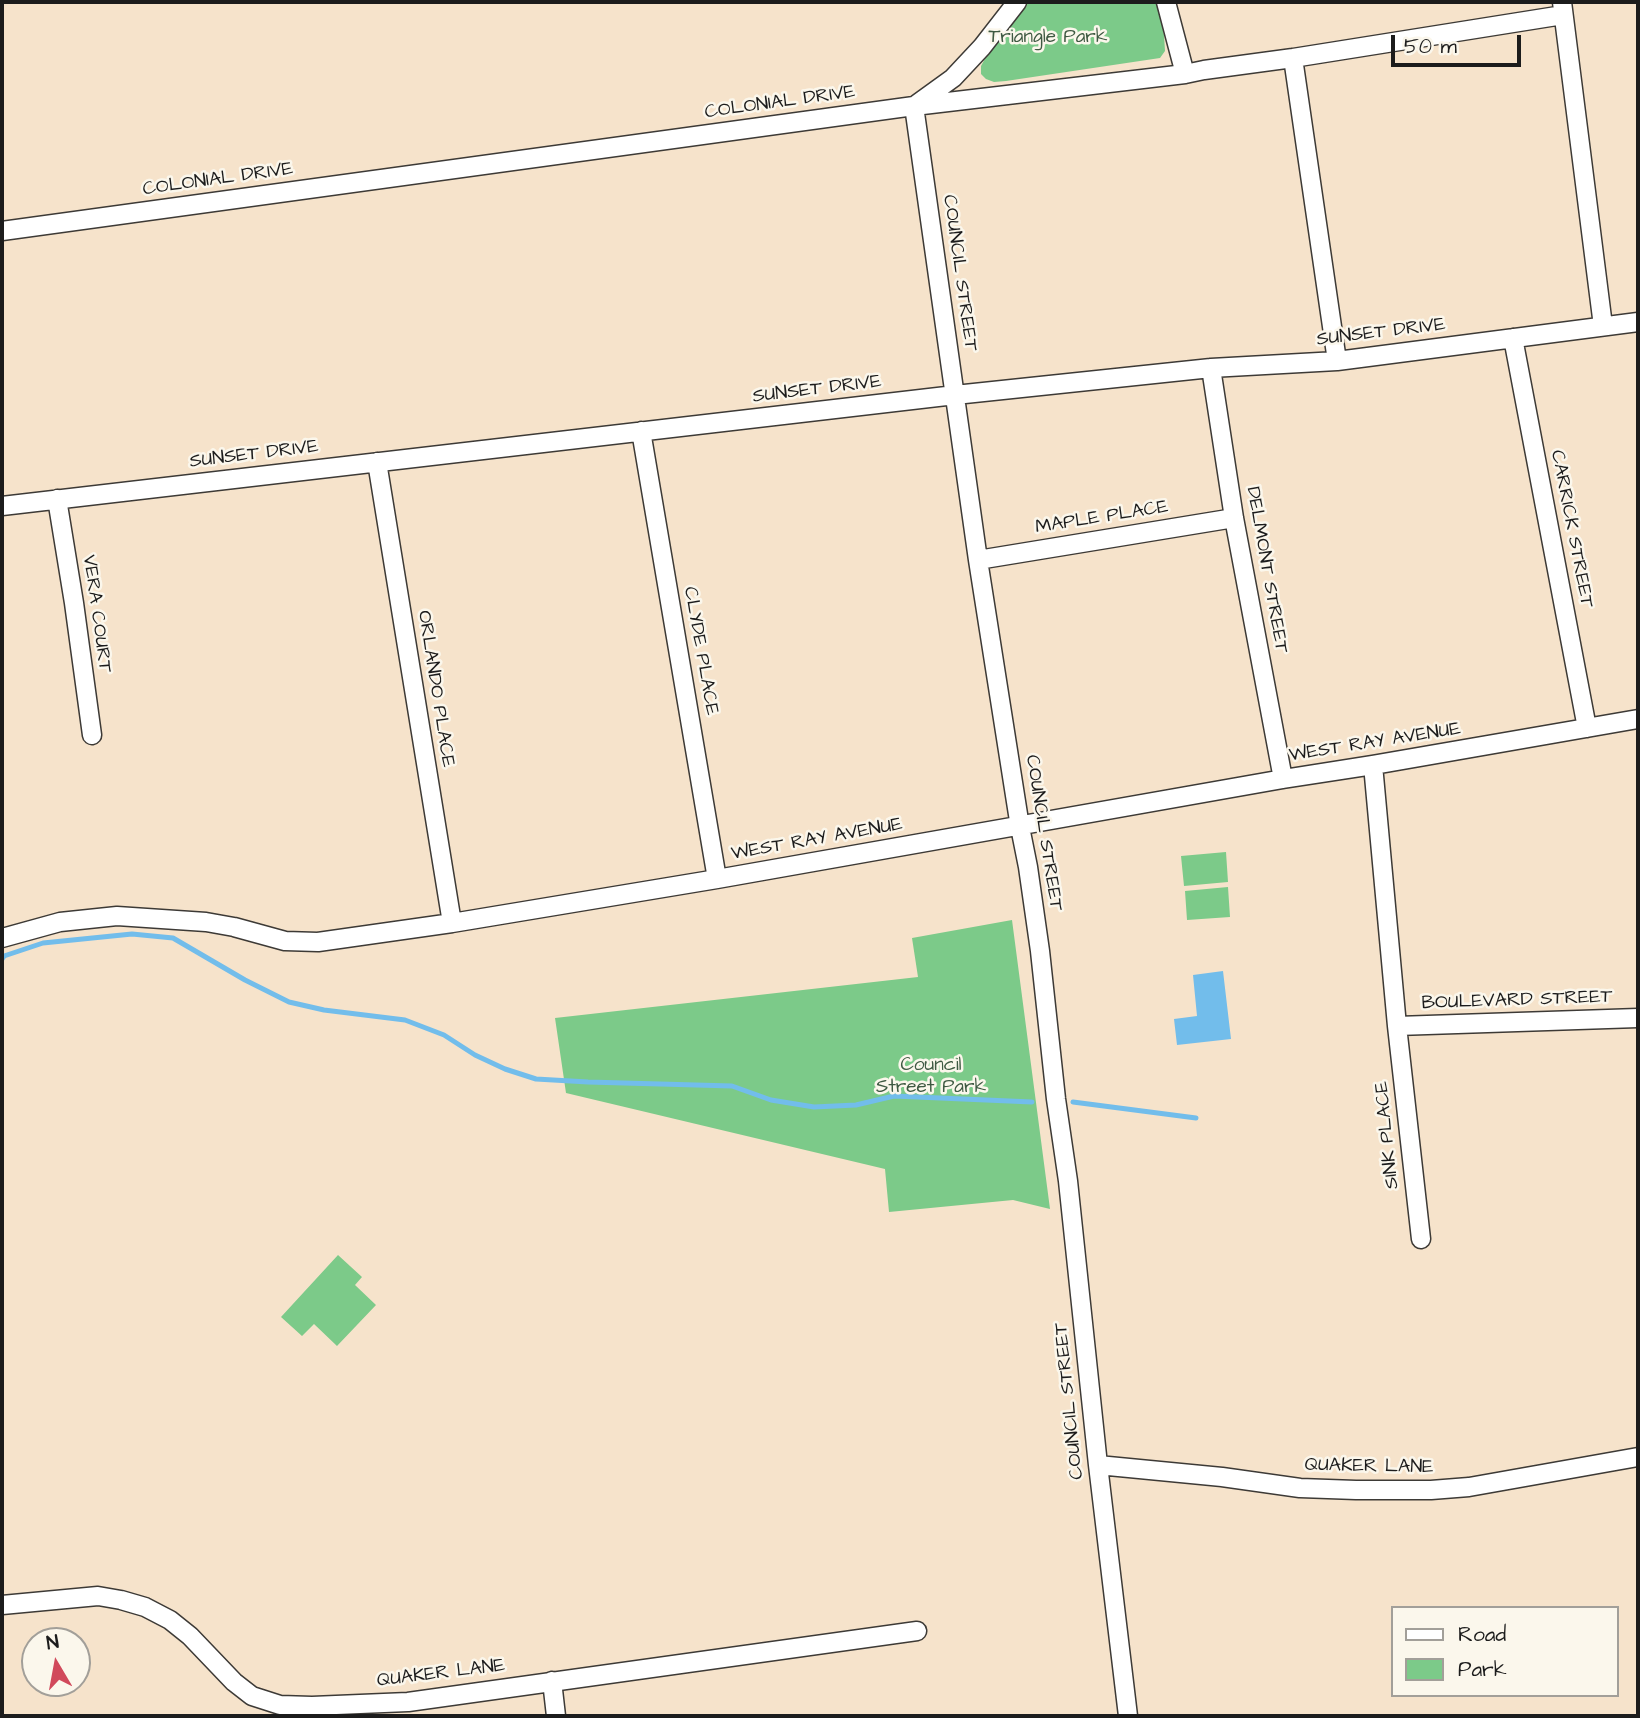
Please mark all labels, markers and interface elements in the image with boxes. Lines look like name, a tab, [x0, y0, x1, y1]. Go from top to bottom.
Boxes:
scale bar	[1395, 21, 1524, 65]
park label: Triangle Park	[989, 27, 1107, 49]
text: 50 m	[1404, 32, 1457, 61]
street label: COLONIAL DRIVE	[703, 81, 857, 125]
street label: COLONIAL DRIVE	[141, 158, 295, 202]
street label: COUNCIL STREET	[937, 193, 981, 353]
street label: SUNSET DRIVE	[1315, 314, 1447, 352]
street label: SUNSET DRIVE	[751, 371, 883, 409]
street label: SUNSET DRIVE	[188, 436, 320, 474]
street label: CARRICK STREET	[1545, 448, 1597, 610]
street label: DELMONT STREET	[1240, 485, 1292, 655]
street label: MAPLE PLACE	[1034, 496, 1170, 540]
street label: VERA COURT	[76, 554, 116, 674]
street label: CLYDE PLACE	[677, 585, 723, 717]
street label: ORLANDO PLACE	[411, 609, 459, 769]
street label: WEST RAY AVENUE	[1288, 718, 1462, 768]
street label: COUNCIL STREET	[1019, 753, 1067, 913]
street label: WEST RAY AVENUE	[730, 814, 904, 866]
street label: BOULEVARD STREET	[1421, 986, 1613, 1016]
park label: Council Street Park	[876, 1055, 986, 1099]
street label: SINK PLACE	[1371, 1080, 1405, 1190]
street label: COUNCIL STREET	[1050, 1321, 1090, 1481]
street label: QUAKER LANE	[1304, 1454, 1434, 1480]
legend	[1392, 1606, 1619, 1697]
text: Road	[1458, 1620, 1506, 1649]
north arrow	[21, 1627, 91, 1697]
text: N	[44, 1628, 61, 1657]
street label: QUAKER LANE	[376, 1655, 506, 1693]
text: Park	[1458, 1655, 1507, 1684]

